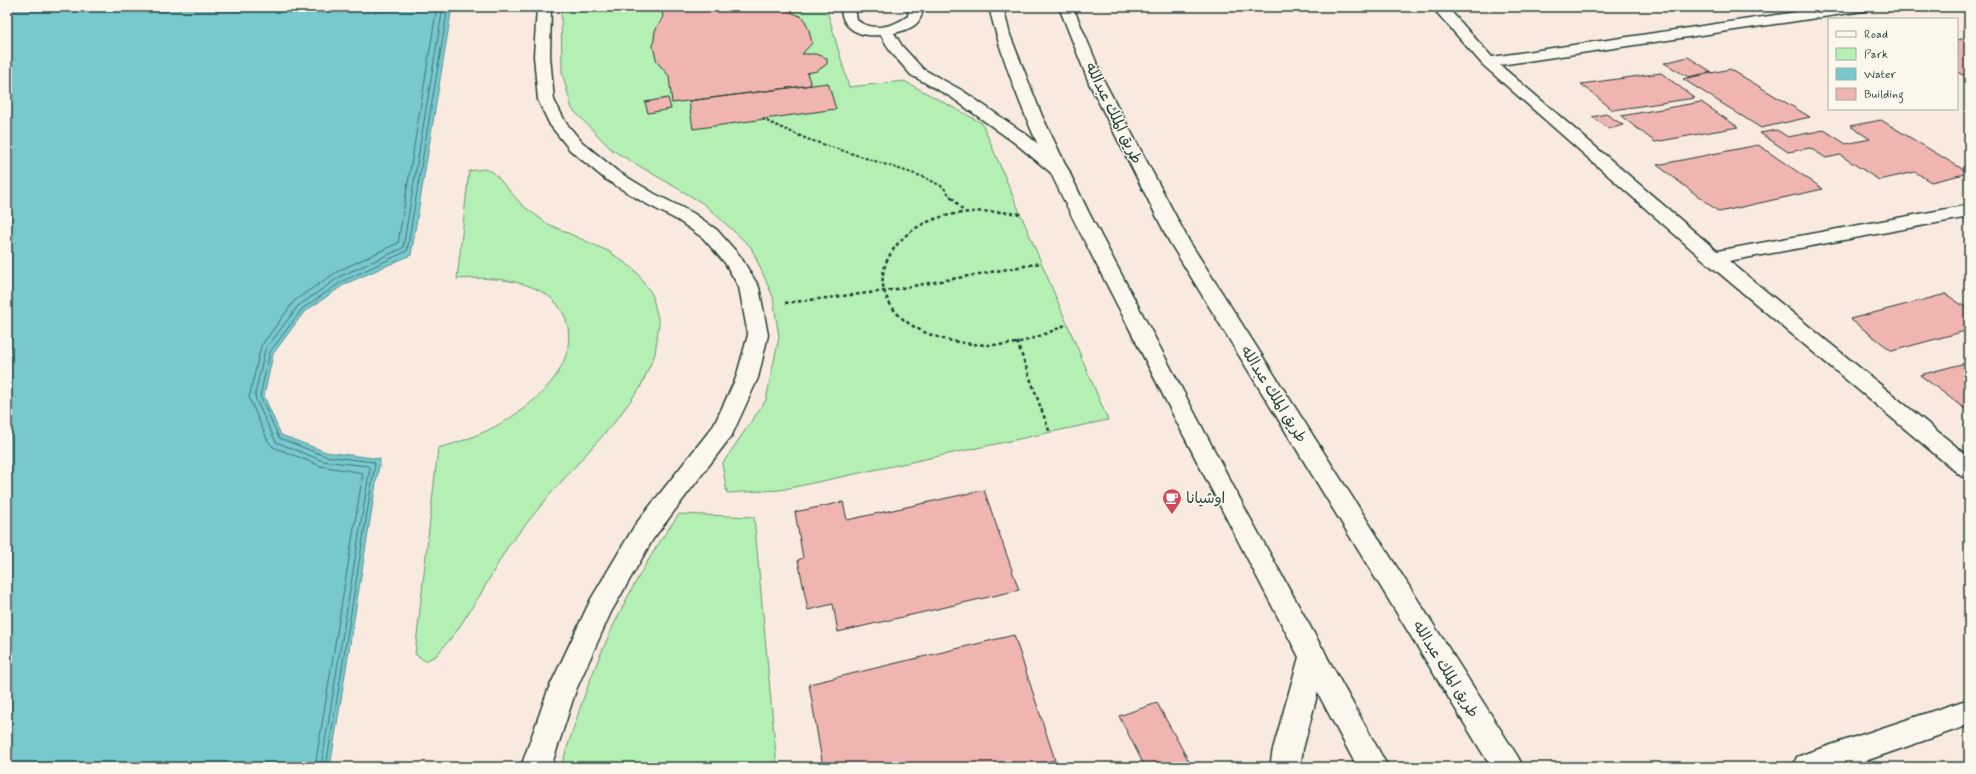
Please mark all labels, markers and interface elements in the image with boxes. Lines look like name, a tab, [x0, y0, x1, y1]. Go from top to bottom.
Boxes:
legend	[1828, 18, 1958, 110]
text: Road	[1864, 27, 1888, 43]
text: Park	[1864, 47, 1888, 63]
street label: طريق الملك عبدالله	[1080, 59, 1146, 167]
text: Water	[1864, 67, 1896, 83]
text: Building	[1864, 87, 1904, 104]
street label: طريق الملك عبدالله	[1235, 342, 1311, 447]
cafe icon: اوشيانا	[1161, 487, 1183, 515]
place label: اوشيانا	[1186, 489, 1225, 509]
street label: طريق الملك عبدالله	[1407, 617, 1483, 722]

